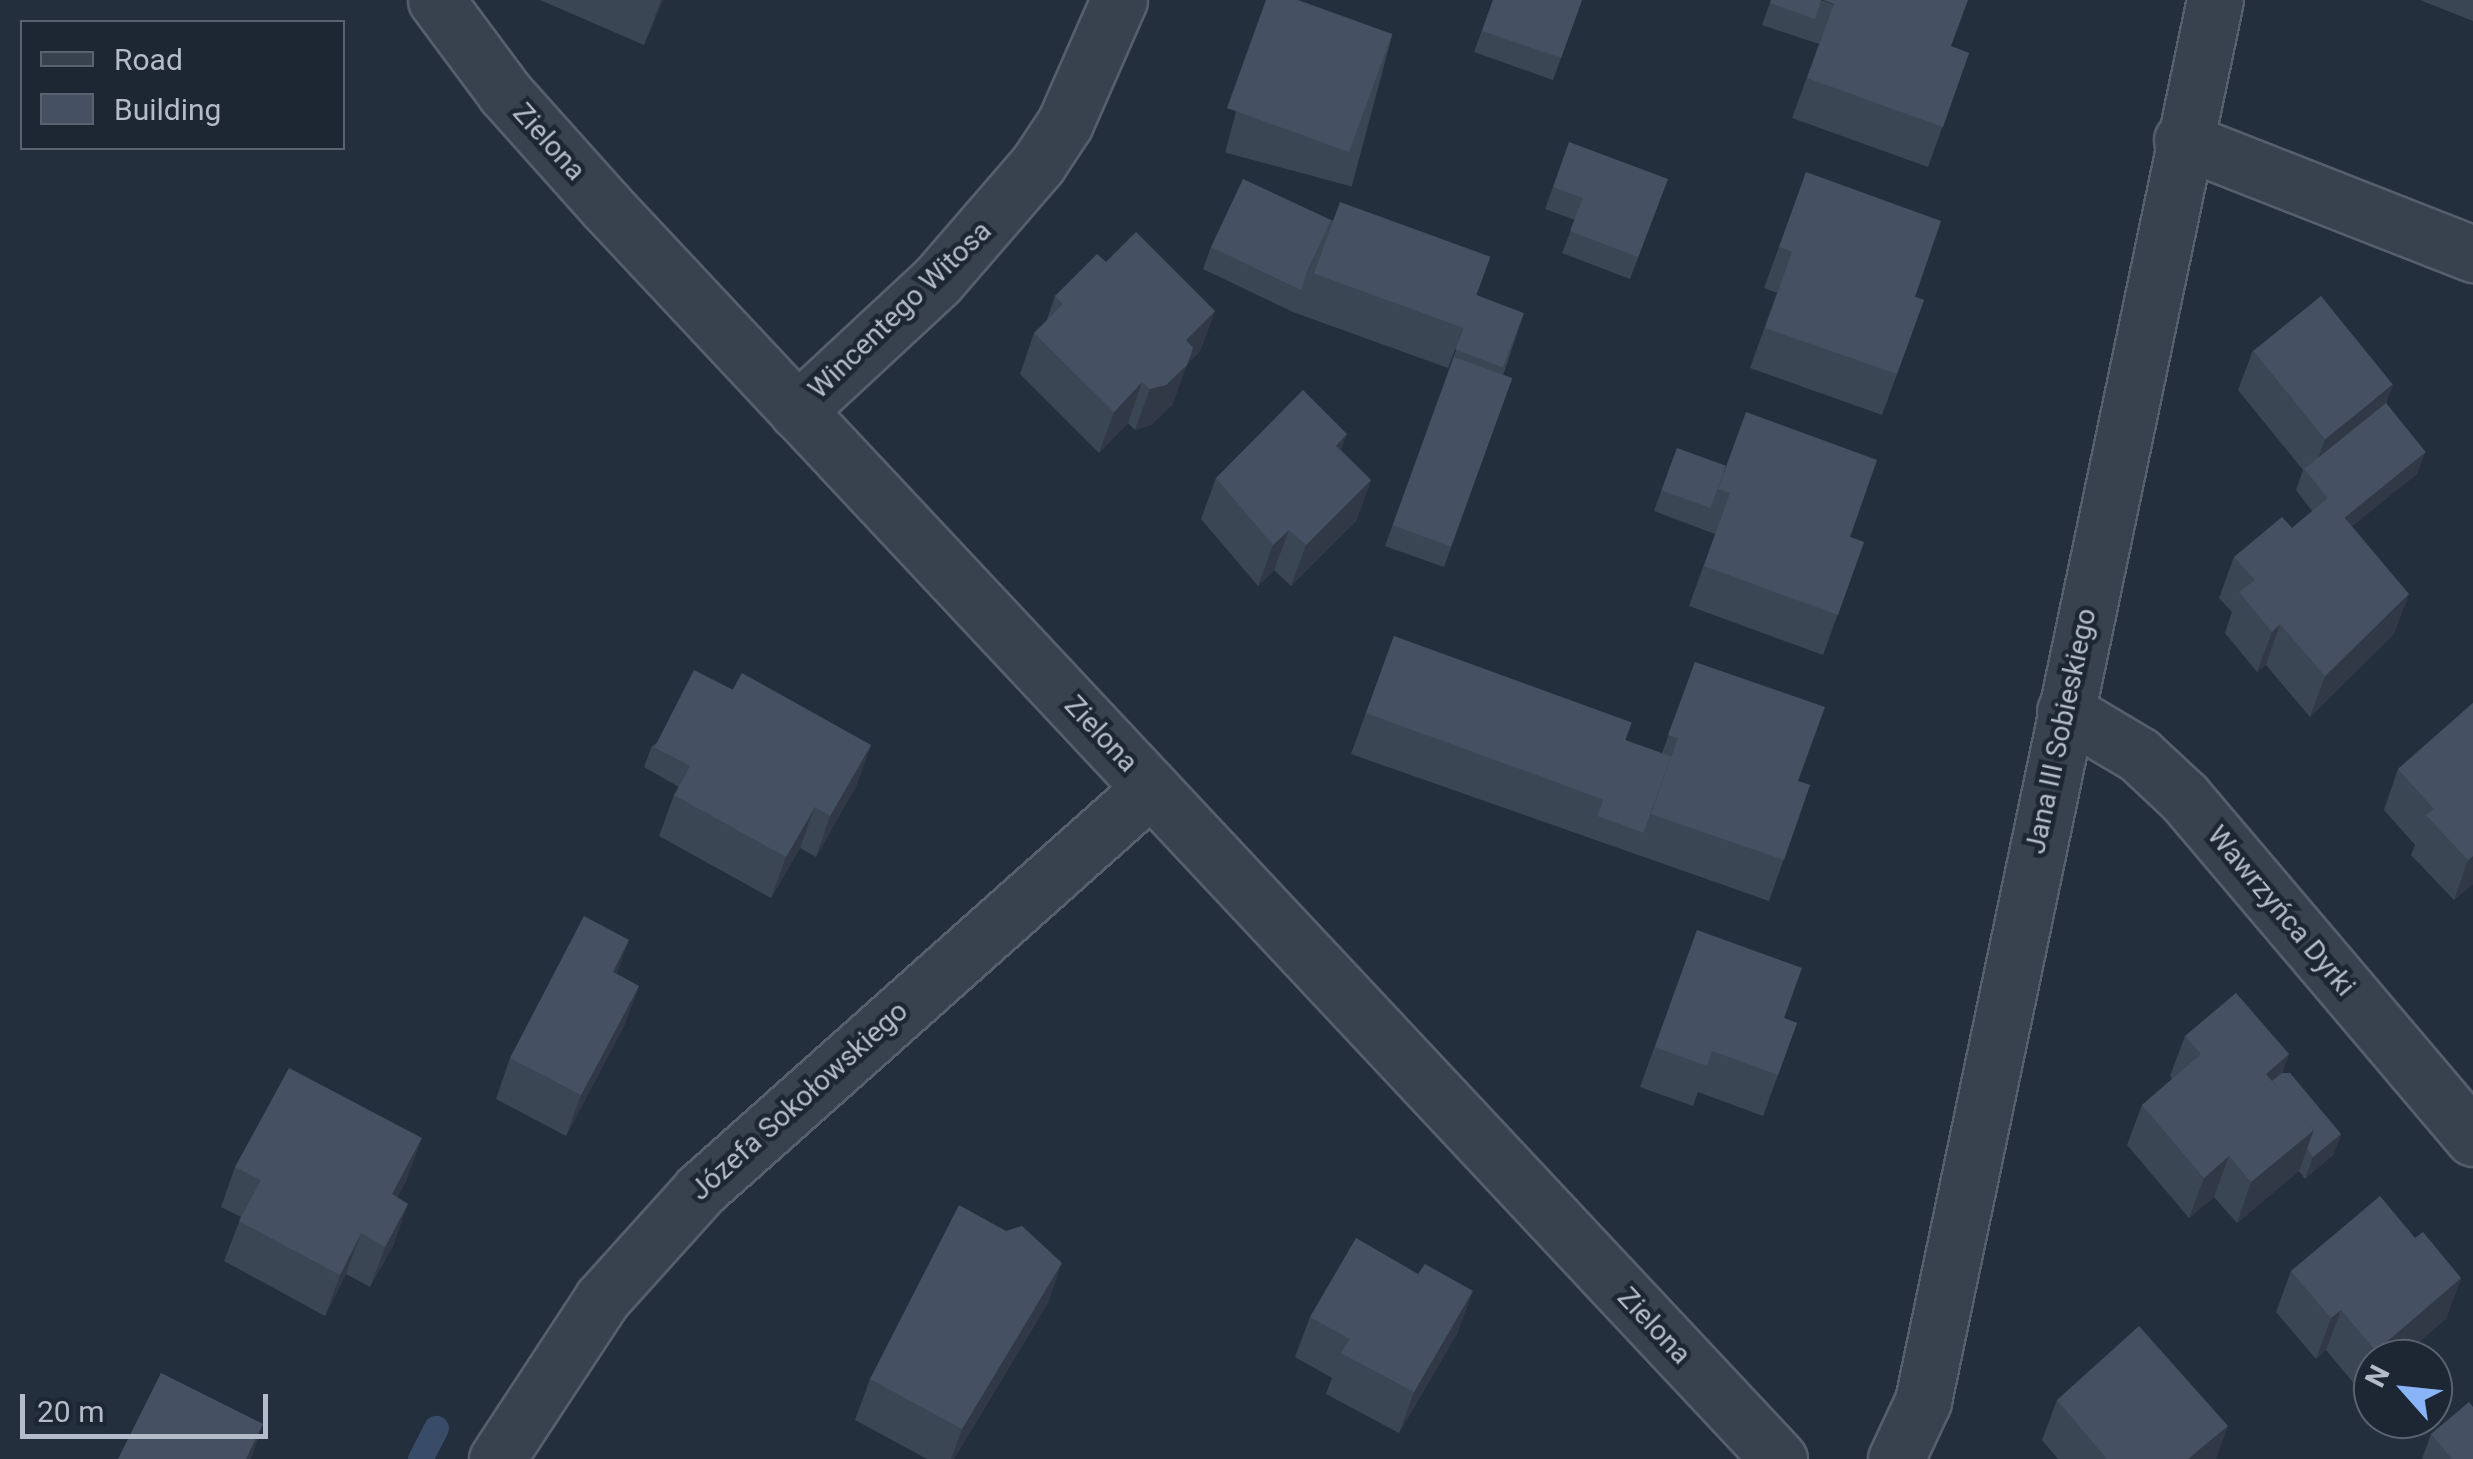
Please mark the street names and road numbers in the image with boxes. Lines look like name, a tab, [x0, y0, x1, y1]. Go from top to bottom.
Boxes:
street label: Zielona	[506, 97, 592, 187]
street label: Wincentego Witosa	[802, 214, 998, 406]
street label: Jana III Sobieskiego	[2019, 605, 2103, 857]
street label: Zielona	[1057, 689, 1145, 779]
street label: Wawrzyńca Dyrki	[2200, 819, 2362, 1003]
street label: Józefa Sokołowskiego	[683, 995, 915, 1207]
street label: Zielona	[1610, 1281, 1698, 1371]

